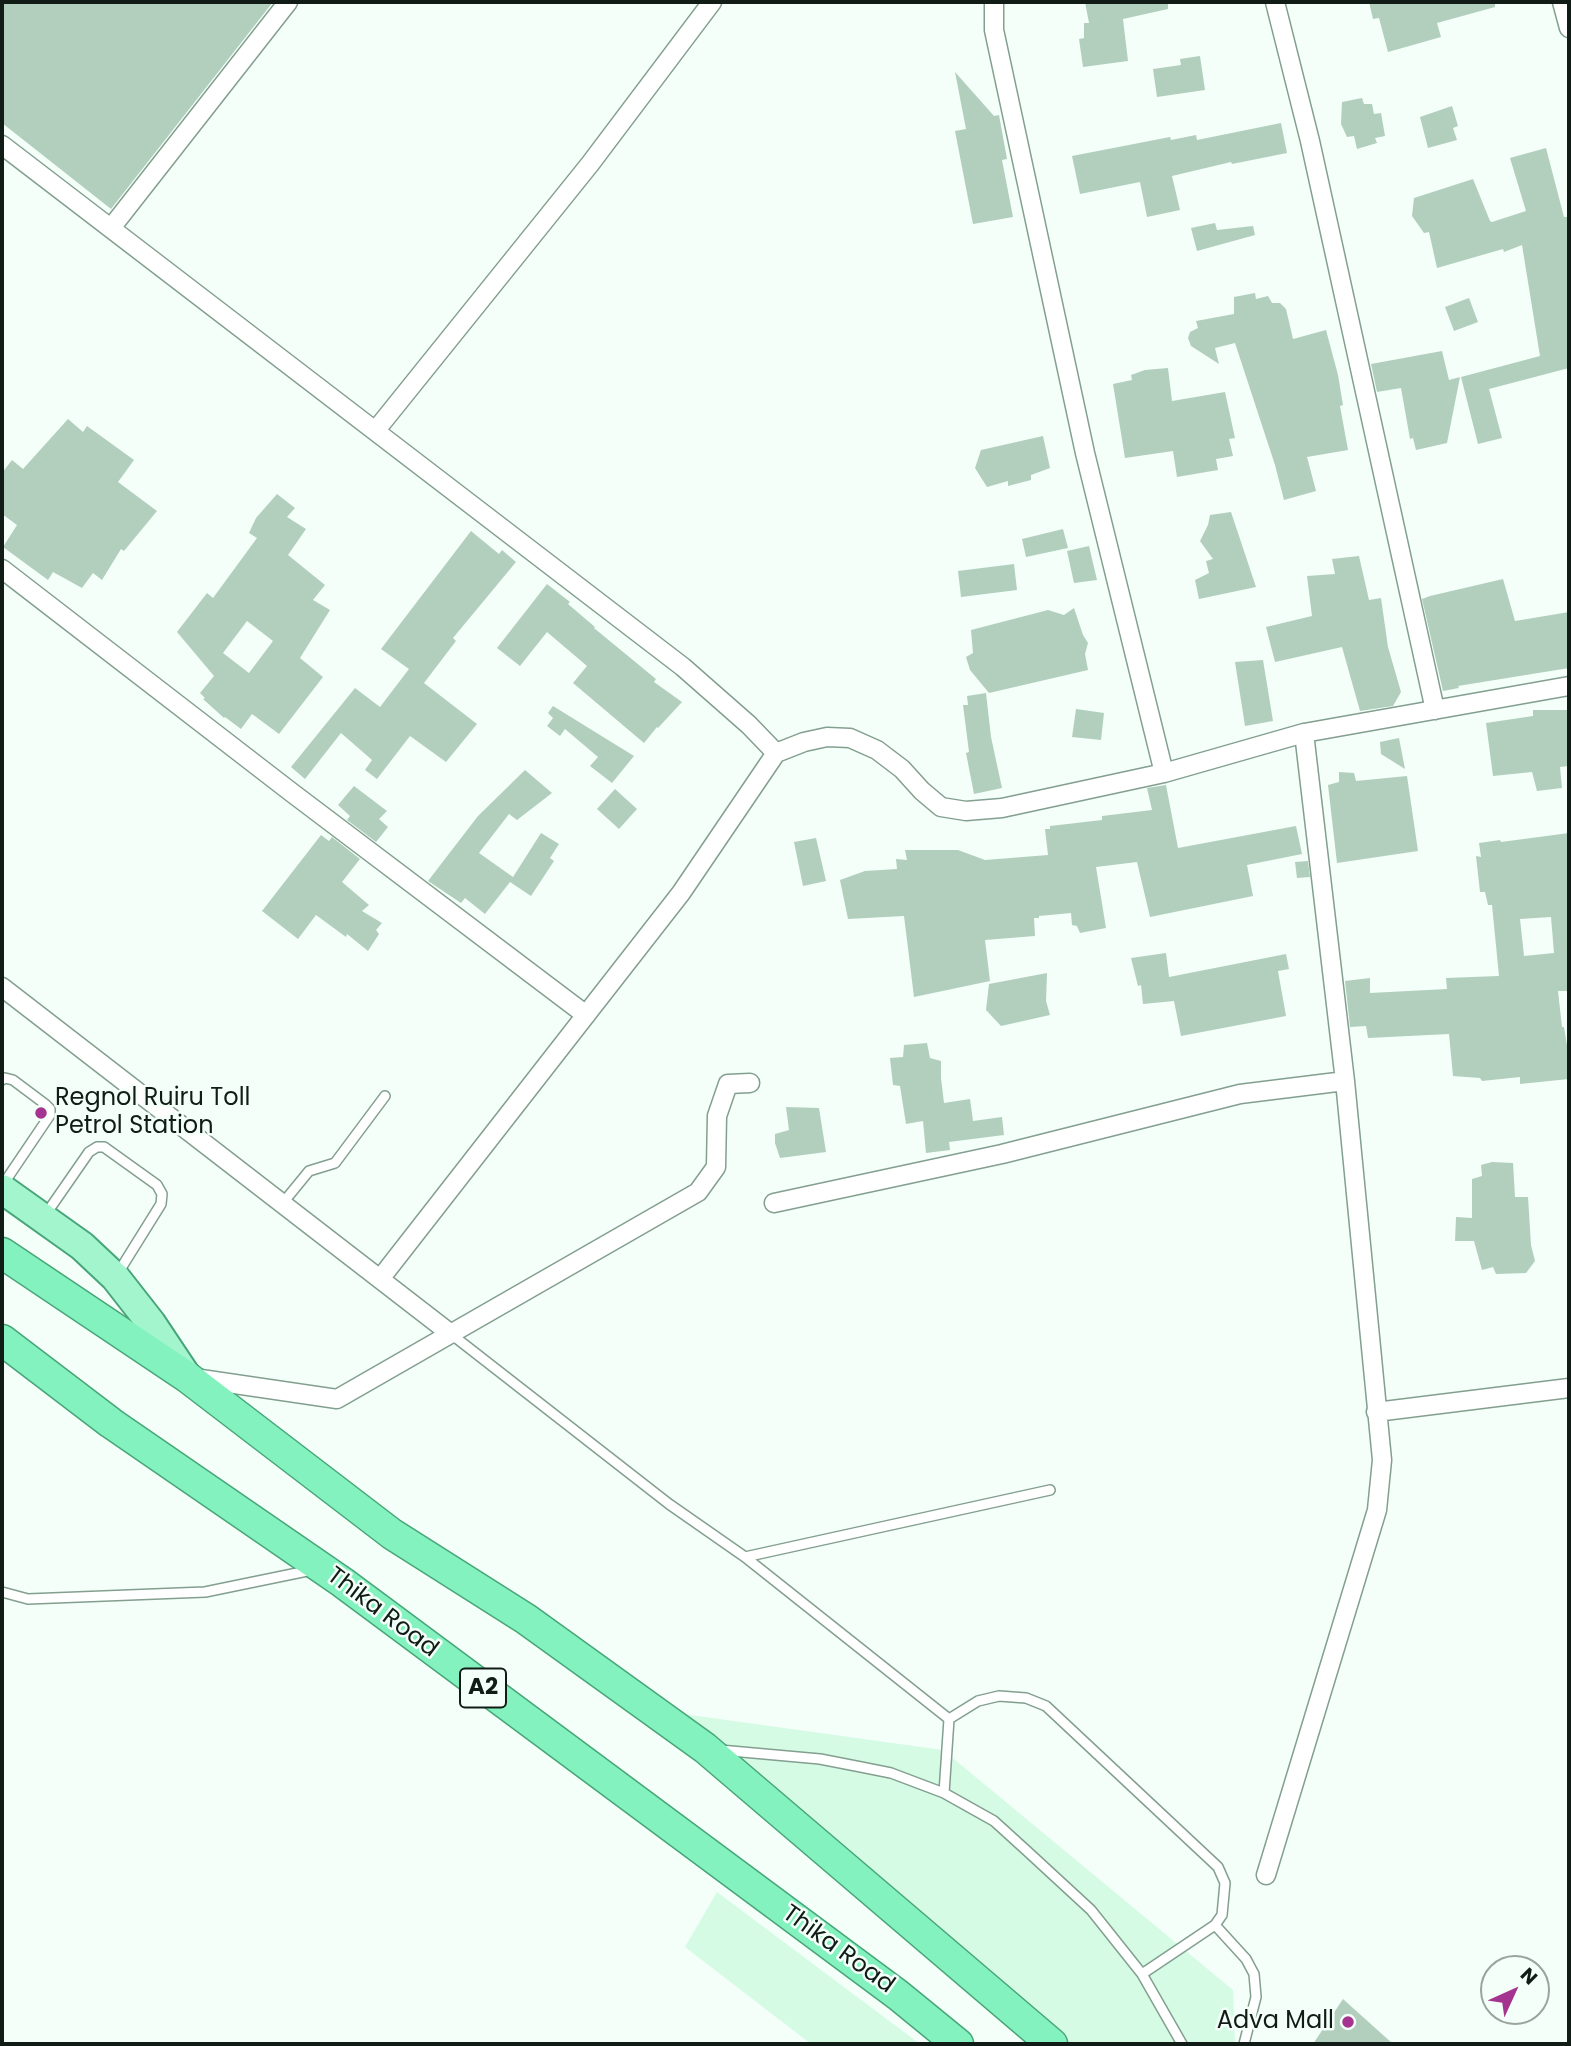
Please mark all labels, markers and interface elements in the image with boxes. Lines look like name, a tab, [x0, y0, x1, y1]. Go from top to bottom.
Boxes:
place label: Regnol Ruiru Toll Petrol Station	[55, 1085, 250, 1141]
marker: Regnol Ruiru Toll Petrol Station	[33, 1105, 49, 1121]
street label: Thika Road	[321, 1562, 443, 1664]
road number: A2	[460, 1668, 506, 1708]
street label: Thika Road	[776, 1900, 900, 2000]
north arrow	[1480, 1955, 1550, 2025]
text: N	[1514, 1962, 1543, 1991]
place label: Adva Mall	[1217, 2008, 1334, 2036]
marker: Adva Mall	[1340, 2014, 1356, 2030]

